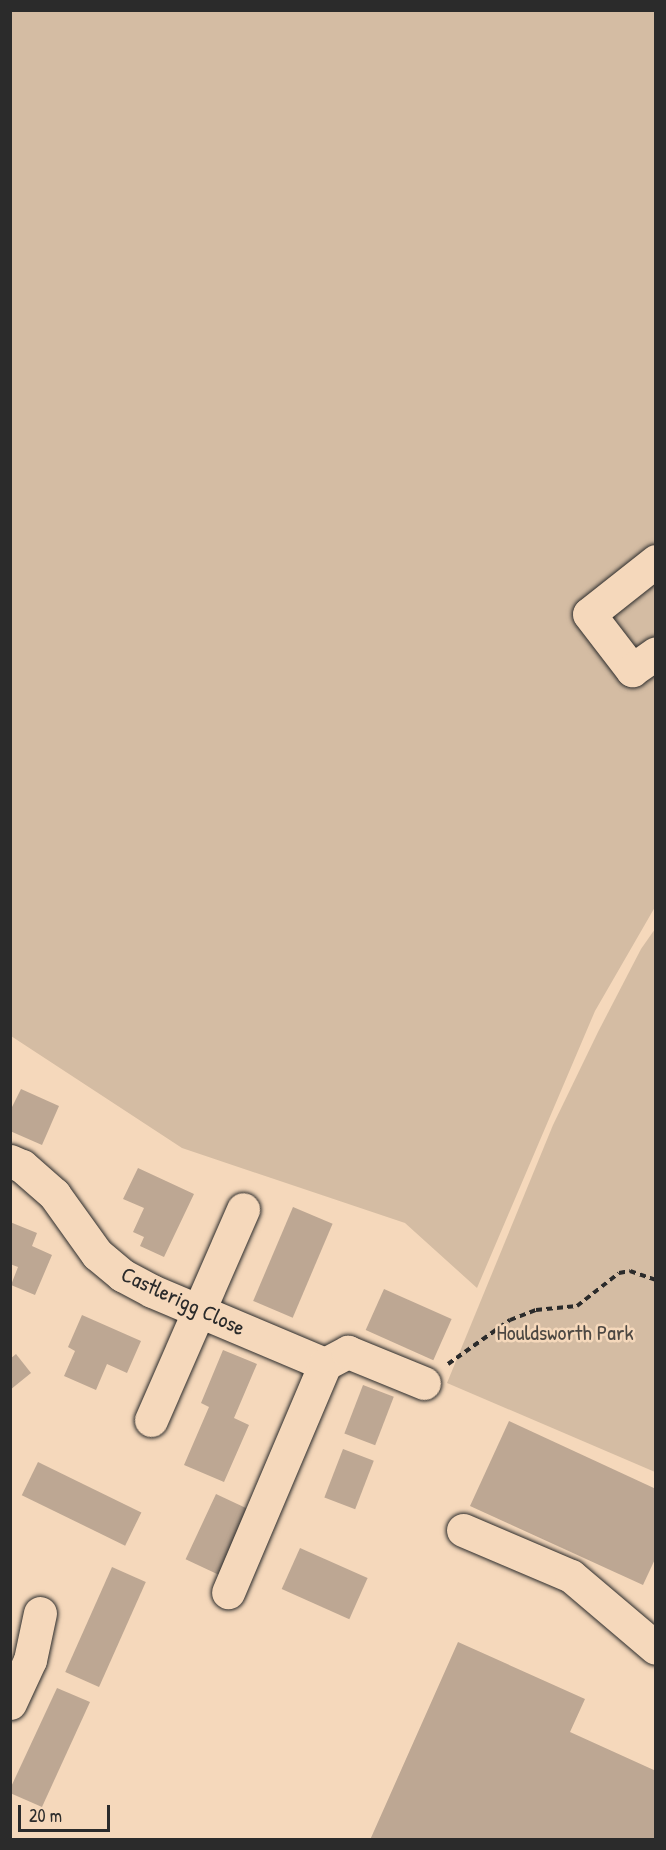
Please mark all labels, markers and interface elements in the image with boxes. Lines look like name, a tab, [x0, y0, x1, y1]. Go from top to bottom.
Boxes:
street label: Castlerigg Close	[117, 1261, 249, 1341]
park label: Houldsworth Park	[496, 1320, 634, 1346]
scale bar	[21, 1793, 112, 1831]
text: 20 m	[29, 1803, 62, 1828]

